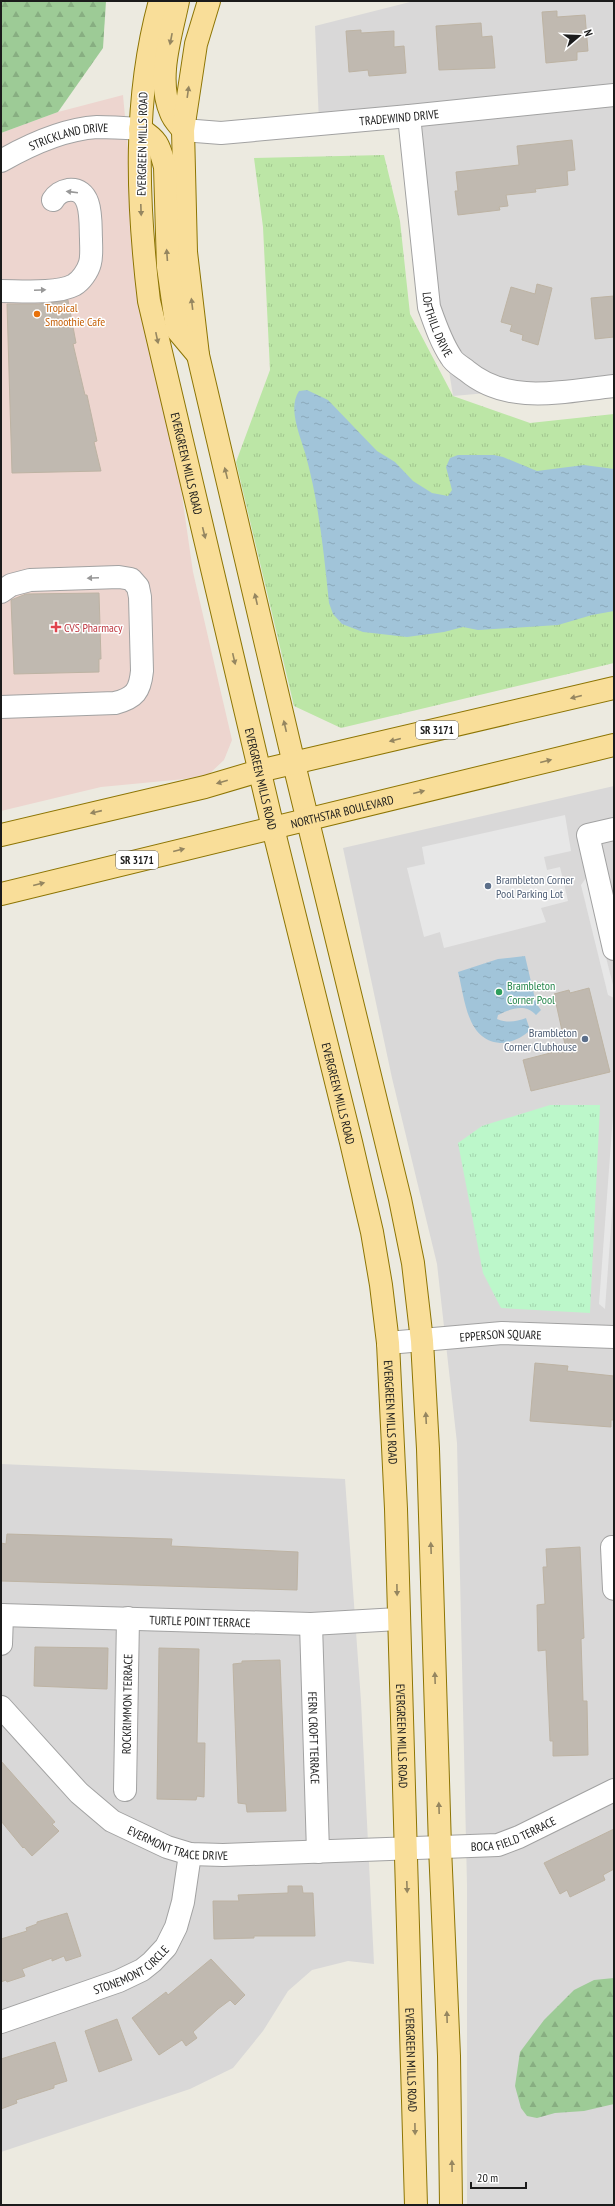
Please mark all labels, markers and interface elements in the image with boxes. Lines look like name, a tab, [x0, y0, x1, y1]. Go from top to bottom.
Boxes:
north arrow	[559, 16, 599, 56]
text: N	[581, 28, 596, 38]
one-way arrow	[167, 33, 173, 45]
one-way arrow	[185, 86, 191, 98]
street label: EVERGREEN MILLS ROAD	[134, 92, 150, 196]
street label: TRADEWIND DRIVE	[359, 105, 440, 128]
street label: STRICKLAND DRIVE	[26, 119, 109, 153]
one-way arrow	[66, 189, 78, 195]
one-way arrow	[138, 204, 144, 217]
one-way arrow	[164, 249, 171, 261]
one-way arrow	[34, 287, 47, 293]
street label: LOFTHILL DRIVE	[420, 291, 456, 359]
one-way arrow	[189, 298, 195, 310]
place label: Tropical Smoothie Cafe	[45, 300, 105, 329]
marker: Tropical Smoothie Cafe	[32, 309, 42, 319]
one-way arrow	[154, 332, 160, 345]
street label: EVERGREEN MILLS ROAD	[168, 411, 206, 516]
one-way arrow	[222, 467, 228, 479]
one-way arrow	[201, 527, 207, 539]
one-way arrow	[86, 575, 99, 581]
one-way arrow	[252, 593, 258, 606]
place label: CVS Pharmacy	[64, 620, 123, 635]
marker: CVS Pharmacy	[51, 622, 61, 632]
one-way arrow	[231, 653, 237, 665]
one-way arrow	[570, 694, 582, 700]
one-way arrow	[282, 720, 288, 732]
road number: SR 3171	[416, 721, 458, 739]
street label: EVERGREEN MILLS ROAD	[242, 726, 281, 831]
one-way arrow	[389, 738, 401, 744]
one-way arrow	[539, 758, 552, 764]
one-way arrow	[216, 779, 228, 785]
one-way arrow	[413, 789, 425, 795]
street label: NORTHSTAR BOULEVARD	[289, 791, 395, 831]
one-way arrow	[89, 810, 102, 816]
one-way arrow	[173, 847, 185, 853]
road number: SR 3171	[116, 851, 158, 869]
place label: Brambleton Corner Pool Parking Lot	[496, 872, 575, 901]
one-way arrow	[33, 881, 45, 887]
marker: Brambleton Corner Pool Parking Lot	[483, 881, 493, 891]
place label: Brambleton Corner Pool	[507, 978, 555, 1007]
marker: Brambleton Corner Pool	[494, 987, 504, 997]
place label: Brambleton Corner Clubhouse	[504, 1025, 577, 1054]
marker: Brambleton Corner Clubhouse	[580, 1034, 590, 1044]
street label: EVERGREEN MILLS ROAD	[319, 1041, 359, 1146]
street label: EPPERSON SQUARE	[459, 1325, 542, 1344]
street label: EVERGREEN MILLS ROAD	[381, 1360, 401, 1465]
one-way arrow	[423, 1411, 429, 1424]
one-way arrow	[428, 1541, 434, 1554]
one-way arrow	[394, 1584, 401, 1596]
street label: TURTLE POINT TERRACE	[149, 1612, 251, 1630]
street label: ROCKRIMMON TERRACE	[118, 1654, 135, 1754]
one-way arrow	[431, 1672, 438, 1684]
street label: EVERGREEN MILLS ROAD	[394, 1684, 412, 1788]
street label: FERN CROFT TERRACE	[306, 1691, 323, 1784]
one-way arrow	[435, 1802, 442, 1814]
street label: BOCA FIELD TERRACE	[470, 1813, 558, 1853]
street label: EVERMONT TRACE DRIVE	[125, 1822, 228, 1863]
one-way arrow	[404, 1881, 410, 1894]
street label: STONEMONT CIRCLE	[91, 1942, 172, 1997]
street label: EVERGREEN MILLS ROAD	[403, 2008, 421, 2112]
one-way arrow	[444, 2010, 450, 2023]
one-way arrow	[412, 2123, 418, 2136]
one-way arrow	[448, 2160, 455, 2172]
scale bar	[471, 2164, 526, 2190]
text: 20 m	[477, 2170, 498, 2185]

